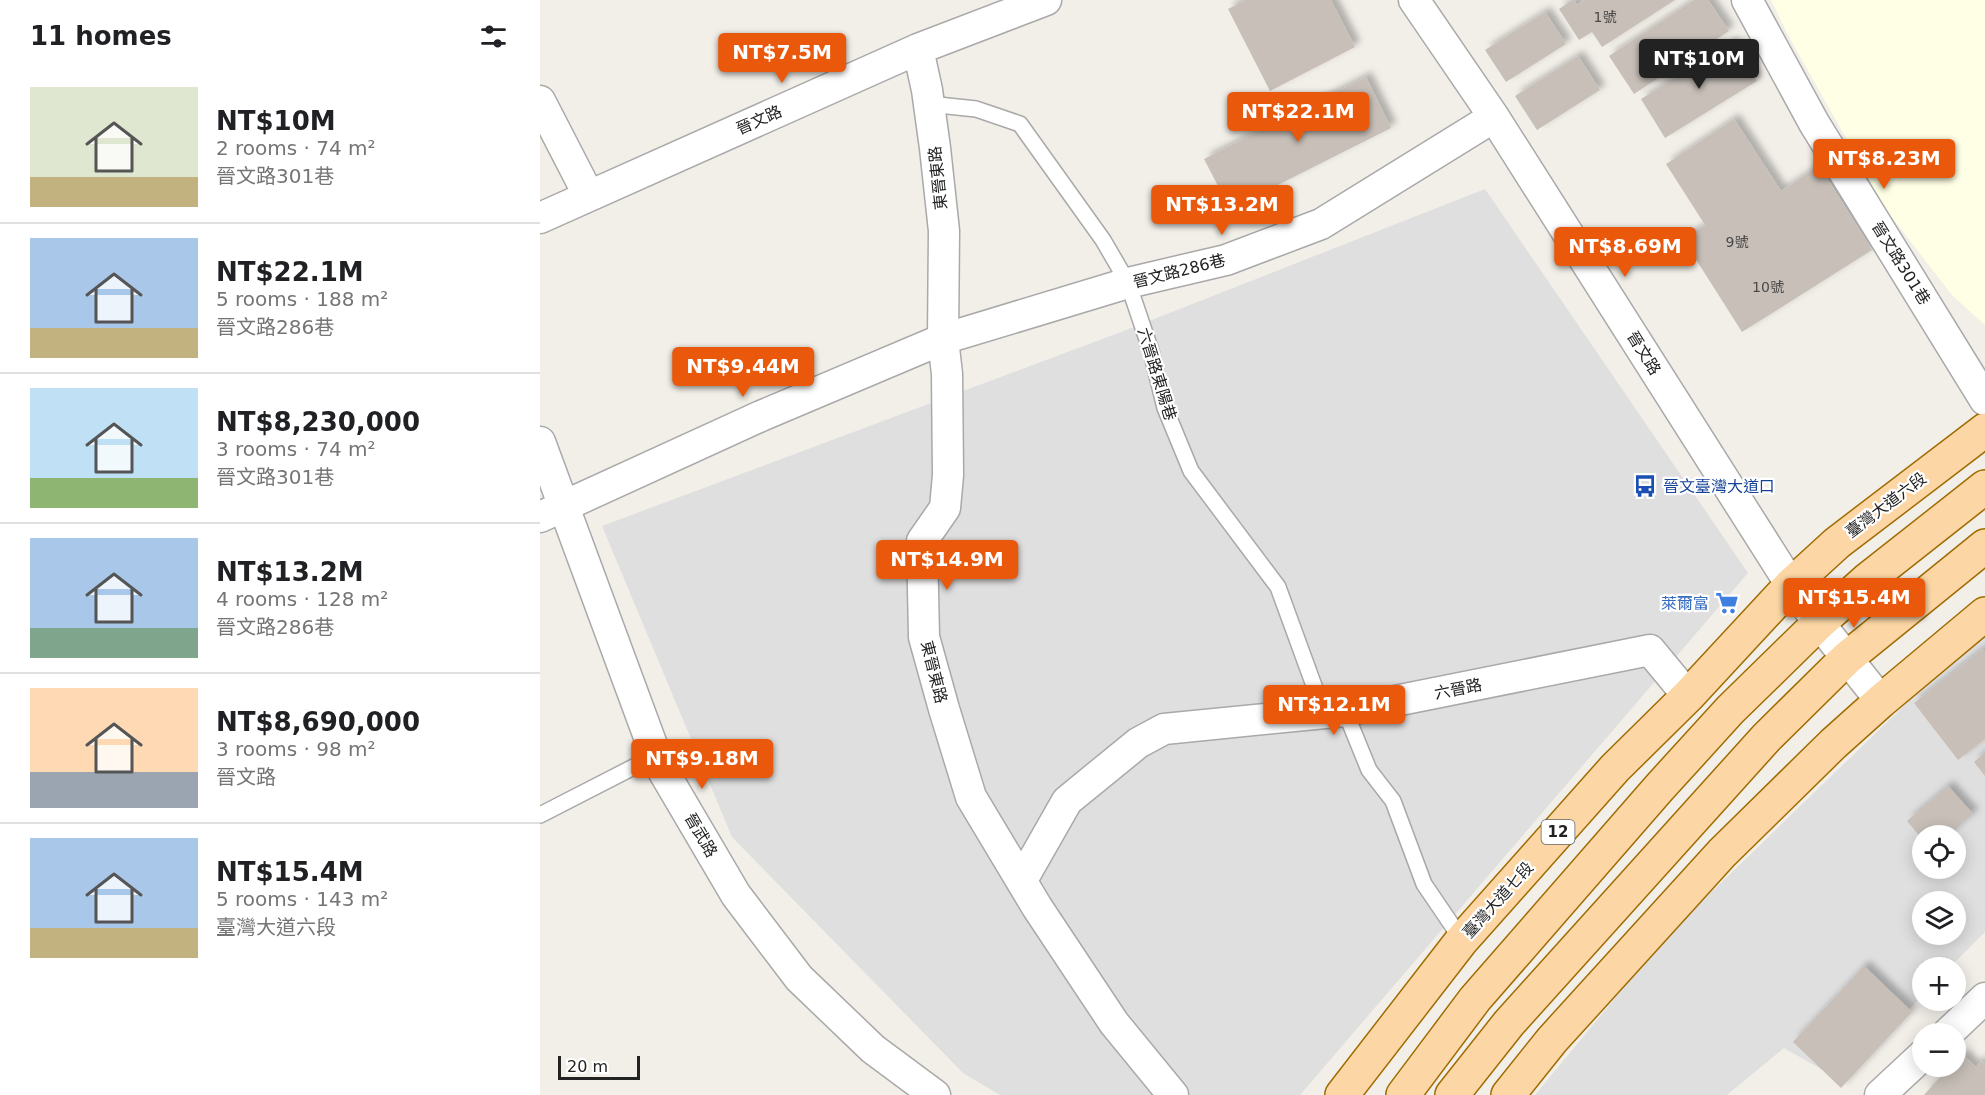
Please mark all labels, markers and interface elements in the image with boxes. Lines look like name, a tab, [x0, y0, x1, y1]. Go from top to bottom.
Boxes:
house number: 1號	[1594, 9, 1616, 25]
icon: filters	[477, 20, 510, 53]
text: 11 homes	[30, 21, 172, 51]
pin: NT$7.5M	[727, 33, 837, 84]
pin: NT$10M	[1650, 39, 1748, 90]
text: NT$7.5M	[732, 40, 832, 64]
text: NT$10M	[1653, 46, 1745, 70]
pin: NT$22.1M	[1236, 92, 1360, 143]
text: NT$22.1M	[1241, 99, 1355, 123]
street label: 晉文路	[733, 102, 785, 138]
text: NT$10M	[216, 106, 336, 136]
icon: home	[78, 111, 150, 183]
text: 2 rooms · 74 m²	[216, 136, 376, 160]
pin: NT$8.23M	[1822, 139, 1946, 190]
street label: 東晉東路	[925, 145, 951, 211]
text: NT$8.23M	[1827, 146, 1941, 170]
text: 晉文路301巷	[216, 164, 334, 188]
pin: NT$13.2M	[1160, 185, 1284, 236]
text: NT$13.2M	[1165, 192, 1279, 216]
street label: 晉文路301巷	[1868, 218, 1934, 308]
pin: NT$8.69M	[1563, 227, 1687, 278]
text: NT$8.69M	[1568, 234, 1682, 258]
house number: 9號	[1726, 234, 1748, 250]
street label: 晉文路286巷	[1131, 250, 1227, 292]
text: NT$22.1M	[216, 257, 364, 287]
icon: home	[78, 262, 150, 334]
house number: 10號	[1752, 279, 1784, 295]
text: 5 rooms · 188 m²	[216, 287, 388, 311]
text: 晉文路286巷	[216, 315, 334, 339]
street label: 六晉路東陽巷	[1134, 325, 1180, 423]
street label: 晉文路	[1623, 328, 1665, 378]
pin: NT$9.44M	[681, 347, 805, 398]
text: NT$9.44M	[686, 354, 800, 378]
text: NT$8,230,000	[216, 407, 420, 437]
icon: home	[78, 412, 150, 484]
text: 3 rooms · 74 m²	[216, 437, 376, 461]
text: 晉文路301巷	[216, 465, 334, 489]
street label: 臺灣大道六段	[1842, 469, 1930, 541]
bus stop icon: 晉文臺灣大道口	[1632, 473, 1658, 499]
place label: 晉文臺灣大道口	[1663, 477, 1775, 496]
pin: NT$14.9M	[885, 540, 1009, 591]
text: NT$14.9M	[890, 547, 1004, 571]
text: NT$13.2M	[216, 557, 364, 587]
icon: home	[78, 562, 150, 634]
pin: NT$15.4M	[1792, 578, 1916, 629]
text: NT$15.4M	[1797, 585, 1911, 609]
text: 4 rooms · 128 m²	[216, 587, 388, 611]
supermarket icon: 萊爾富	[1714, 590, 1740, 616]
place label: 萊爾富	[1661, 594, 1709, 613]
text: 晉文路286巷	[216, 615, 334, 639]
street label: 東晉東路	[917, 639, 951, 705]
street label: 六晉路	[1433, 675, 1483, 703]
pin: NT$12.1M	[1272, 685, 1396, 736]
text: NT$12.1M	[1277, 692, 1391, 716]
text: NT$8,690,000	[216, 707, 420, 737]
icon: home	[78, 712, 150, 784]
text: 3 rooms · 98 m²	[216, 737, 376, 761]
pin: NT$9.18M	[640, 739, 764, 790]
text: NT$9.18M	[645, 746, 759, 770]
text: 晉文路	[216, 765, 276, 789]
street label: 晉武路	[681, 809, 721, 861]
road number: 12	[1542, 820, 1574, 844]
map controls	[1912, 825, 1966, 1077]
button: locate	[1912, 825, 1966, 879]
text: NT$15.4M	[216, 857, 364, 887]
street label: 臺灣大道七段	[1459, 858, 1537, 942]
icon: home	[78, 862, 150, 934]
text: 5 rooms · 143 m²	[216, 887, 388, 911]
button: layers	[1912, 891, 1966, 945]
text: 臺灣大道六段	[216, 915, 336, 939]
button: +	[1912, 957, 1966, 1011]
button: −	[1912, 1023, 1966, 1077]
scale bar	[558, 1053, 640, 1080]
text: 20 m	[567, 1057, 608, 1076]

